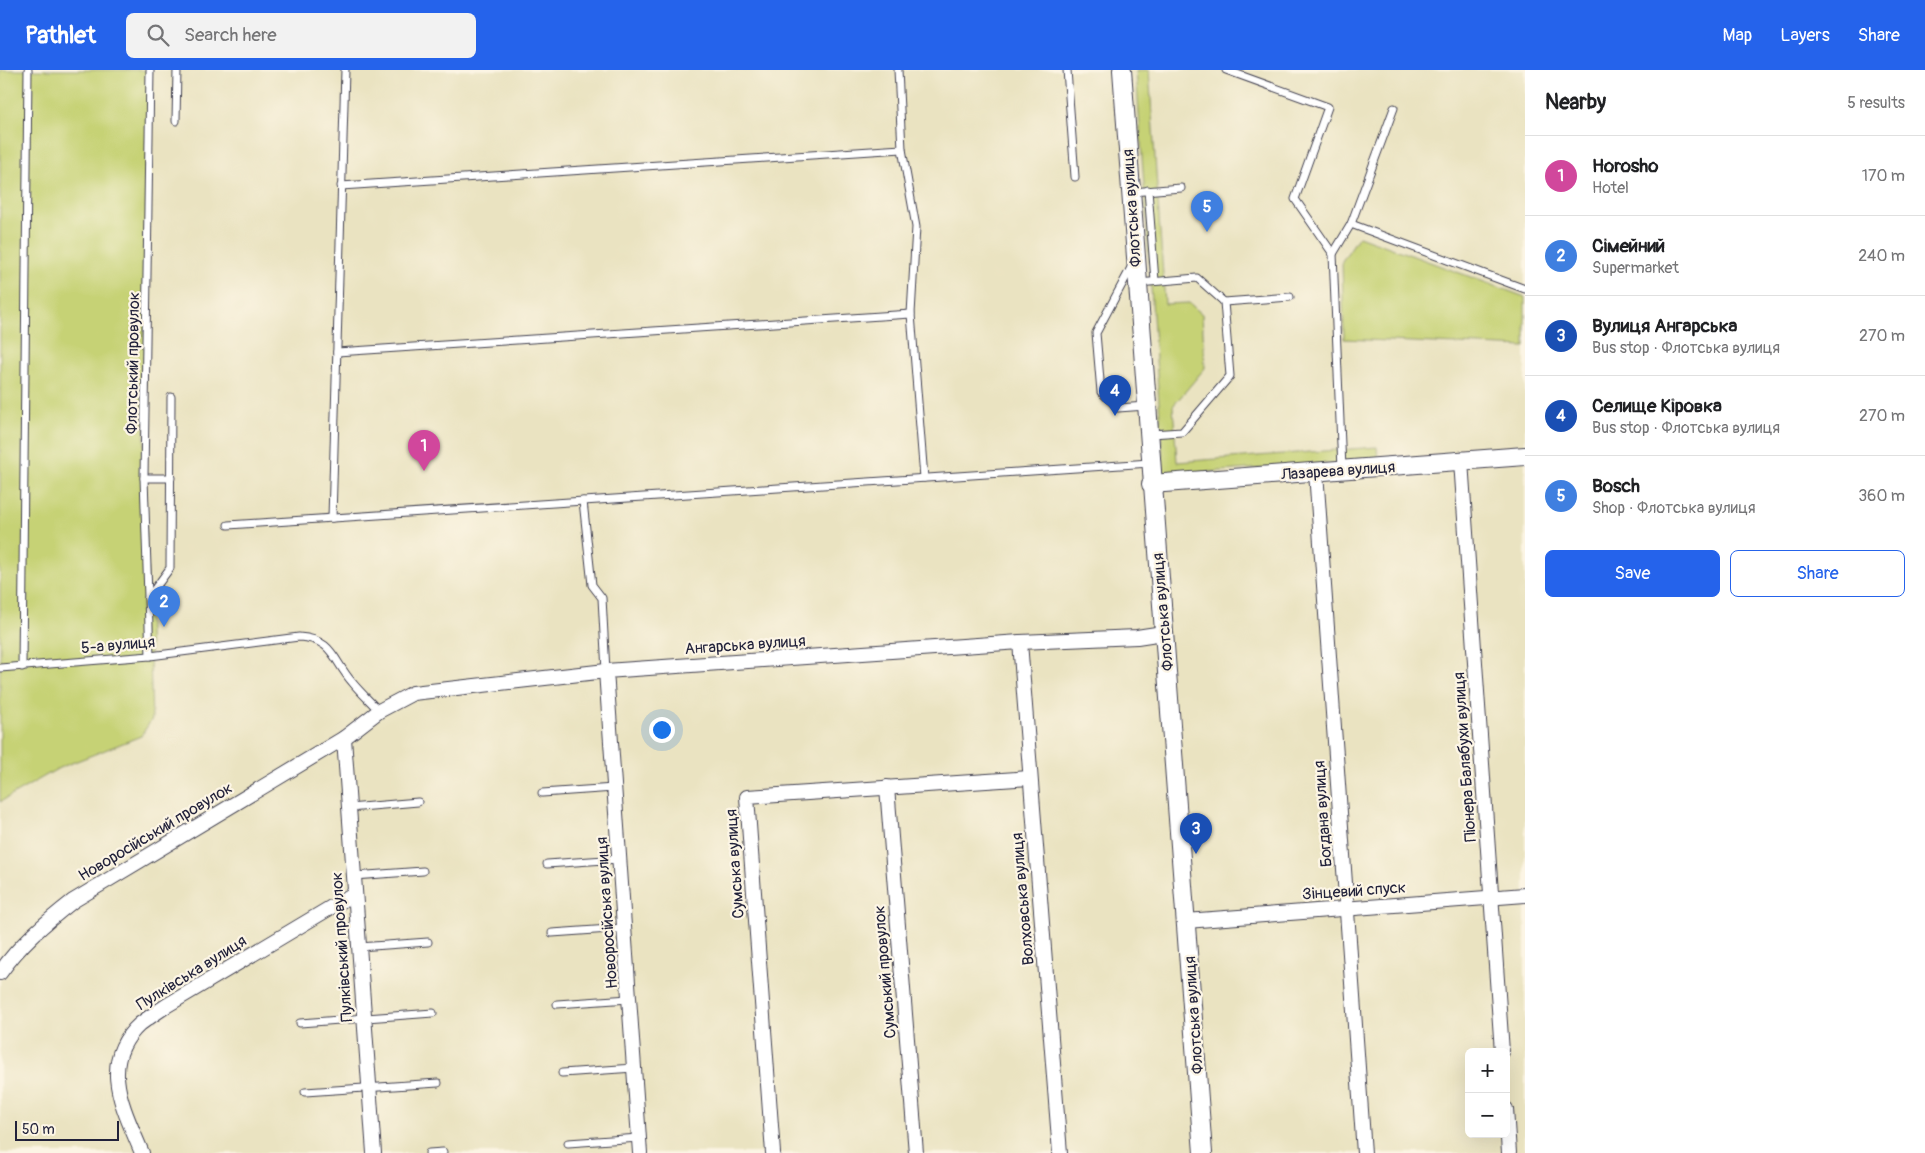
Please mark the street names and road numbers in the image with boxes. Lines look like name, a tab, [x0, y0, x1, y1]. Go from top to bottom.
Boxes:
street label: Флотська вулиця	[1118, 148, 1146, 268]
street label: Флотський провулок	[122, 292, 144, 434]
street label: Лазарева вулиця	[1279, 457, 1396, 485]
street label: Флотська вулиця	[1148, 552, 1178, 672]
street label: Ангарська вулиця	[684, 631, 806, 659]
street label: 5-а вулиця	[80, 632, 156, 658]
street label: Піонера Балабухи вулиця	[1449, 671, 1481, 843]
street label: Богдана вулиця	[1309, 760, 1337, 868]
street label: Новоросійський провулок	[75, 778, 236, 886]
street label: Сумська вулиця	[721, 809, 749, 919]
street label: Волховська вулиця	[1007, 832, 1039, 966]
street label: Новоросійська вулиця	[592, 836, 622, 990]
street label: Пулківський провулок	[327, 871, 357, 1022]
street label: Зінцевий спуск	[1302, 877, 1407, 905]
street label: Сумський провулок	[869, 905, 901, 1039]
street label: Пулківська вулиця	[133, 931, 250, 1015]
street label: Флотська вулиця	[1180, 955, 1208, 1075]

